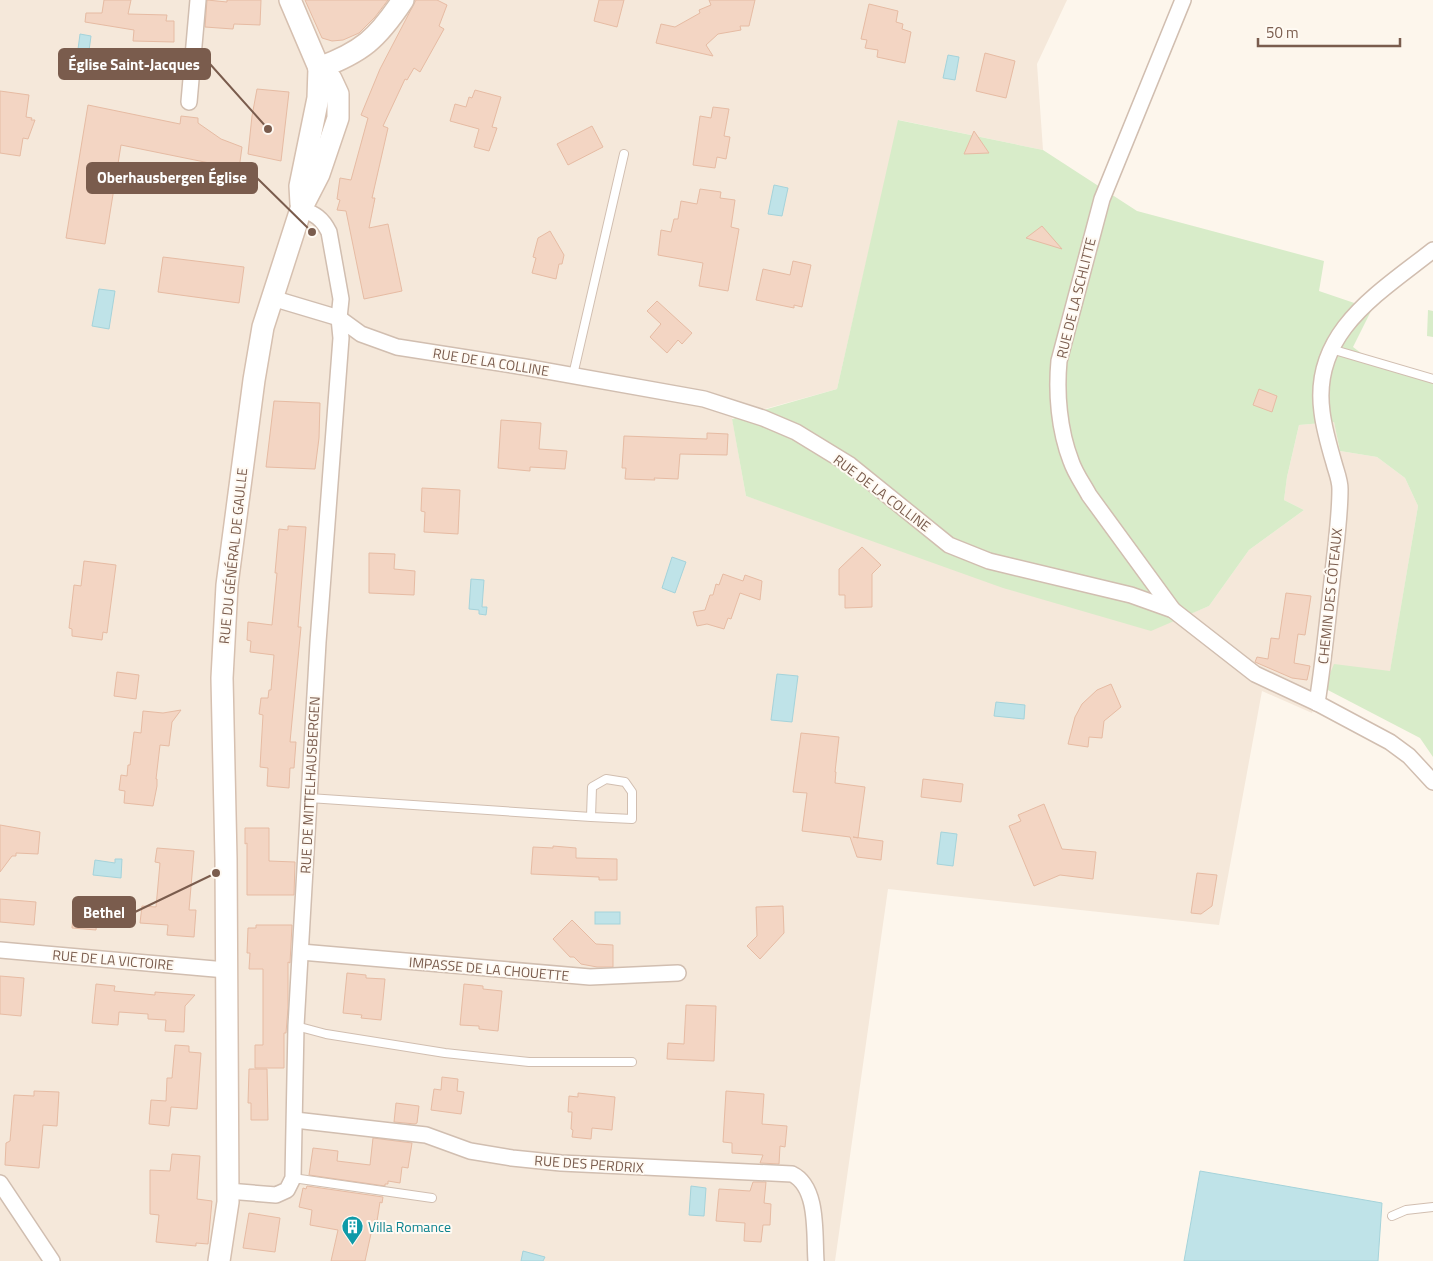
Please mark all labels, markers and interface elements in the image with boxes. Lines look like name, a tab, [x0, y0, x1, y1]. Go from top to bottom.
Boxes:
scale bar	[1258, 15, 1400, 47]
text: 50 m	[1266, 21, 1299, 44]
callout: Église Saint-Jacques	[59, 49, 210, 79]
text: Église Saint-Jacques	[68, 53, 200, 76]
callout: Oberhausbergen Église	[87, 163, 257, 193]
text: Oberhausbergen Église	[97, 166, 247, 189]
street label: RUE DE LA SCHLITTE	[1050, 235, 1101, 360]
street label: RUE DE LA COLLINE	[432, 342, 551, 381]
street label: RUE DE LA COLLINE	[829, 449, 936, 536]
street label: RUE DU GÉNÉRAL DE GAULLE	[213, 467, 252, 645]
street label: CHEMIN DES CÔTEAUX	[1312, 527, 1347, 665]
street label: RUE DE MITTELHAUSBERGEN	[294, 696, 325, 874]
callout: Bethel	[73, 897, 135, 927]
text: Bethel	[83, 901, 125, 924]
street label: RUE DE LA VICTOIRE	[51, 944, 175, 975]
street label: IMPASSE DE LA CHOUETTE	[408, 951, 570, 986]
street label: RUE DES PERDRIX	[534, 1149, 645, 1178]
building icon: Villa Romance	[340, 1215, 364, 1246]
place label: Villa Romance	[368, 1216, 451, 1237]

